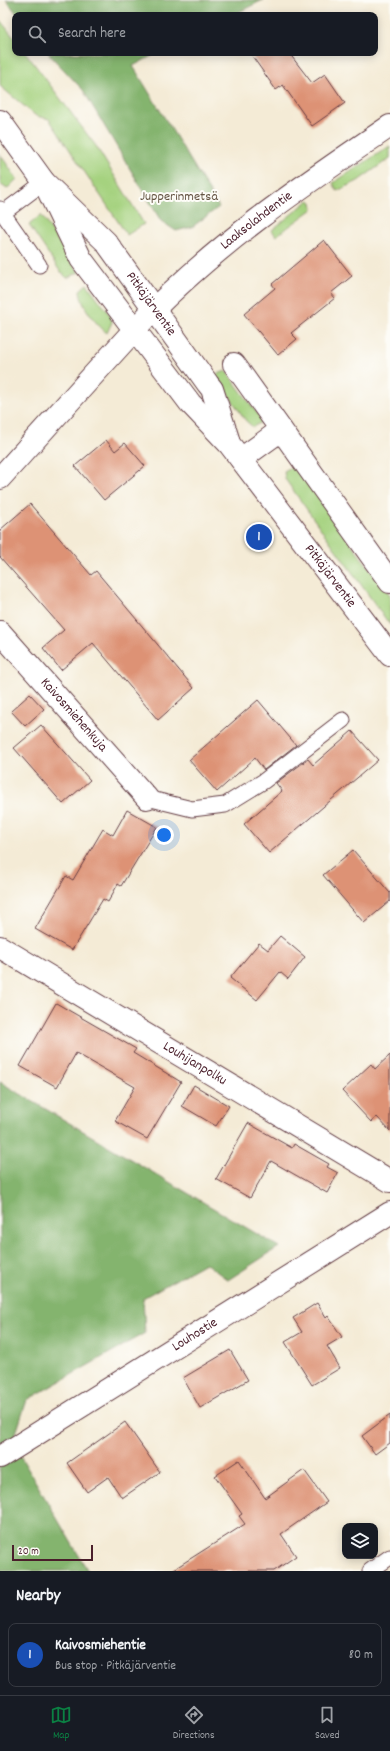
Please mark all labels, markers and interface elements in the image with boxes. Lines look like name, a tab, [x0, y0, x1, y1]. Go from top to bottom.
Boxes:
search box	[12, 12, 378, 56]
icon: search	[26, 23, 48, 45]
text: Search here	[58, 23, 126, 45]
park label: Jupperinmetsä	[140, 187, 218, 207]
street label: Laaksolahdentie	[216, 187, 297, 255]
street label: Pitkäjärventie	[121, 268, 181, 340]
pin: 1	[246, 522, 272, 552]
street label: Pitkäjärventie	[299, 540, 361, 612]
street label: Kaivosmiehenkuja	[35, 674, 112, 757]
your location	[154, 825, 174, 845]
street label: Louhijanpolku	[159, 1037, 230, 1091]
street label: Louhostie	[168, 1313, 222, 1357]
map controls	[342, 1523, 378, 1559]
button: layers	[342, 1523, 378, 1559]
scale bar	[12, 1543, 93, 1562]
text: 20 m	[18, 1544, 39, 1560]
text: Nearby	[16, 1585, 60, 1609]
text: Kaivosmiehentie	[55, 1635, 146, 1657]
text: 1	[29, 1646, 31, 1665]
text: 80 m	[349, 1646, 373, 1665]
text: Bus stop · Pitkäjärventie	[55, 1657, 176, 1676]
tab: Map	[50, 1704, 72, 1744]
tab: Directions	[173, 1704, 215, 1744]
tab: Saved	[315, 1704, 340, 1744]

